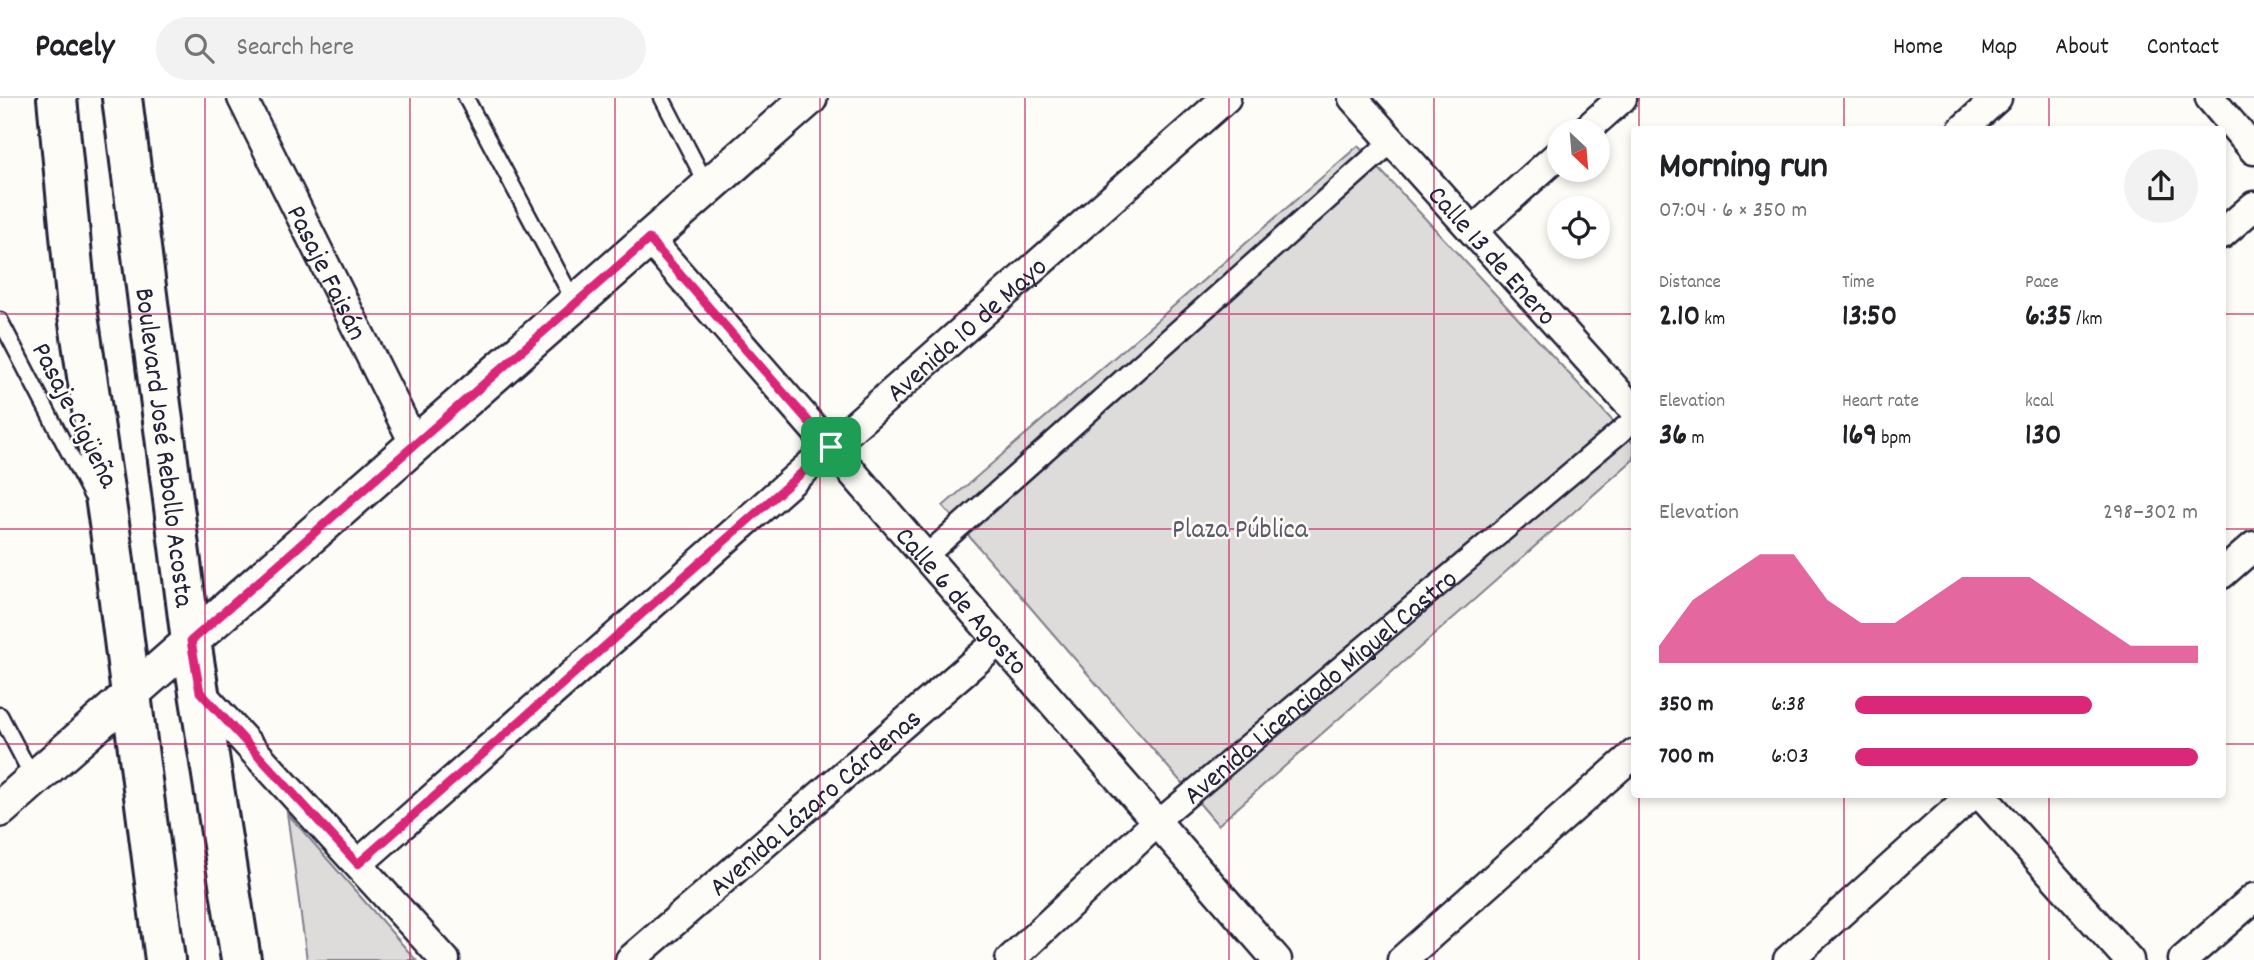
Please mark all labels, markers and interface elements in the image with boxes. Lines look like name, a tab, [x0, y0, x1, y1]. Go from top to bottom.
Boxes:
search box	[156, 17, 646, 80]
text: Pacely	[35, 25, 114, 72]
icon: search	[180, 29, 218, 67]
text: Search here	[236, 30, 354, 67]
text: Home	[1893, 31, 1943, 65]
text: Map	[1981, 31, 2017, 65]
text: About	[2055, 31, 2109, 65]
text: Contact	[2147, 31, 2219, 65]
north arrow	[1547, 119, 1610, 182]
map controls	[1547, 119, 1610, 259]
text: Morning run	[1659, 141, 1828, 196]
button: share	[2124, 149, 2198, 223]
street label: Calle 13 de Enero	[1416, 178, 1564, 336]
text: 07:04 · 6 × 350 m	[1659, 195, 1807, 228]
button: locate	[1547, 196, 1610, 259]
street label: Pasaje Faisán	[274, 199, 375, 348]
street label: Avenida 10 de Mayo	[879, 250, 1058, 414]
text: Distance	[1659, 270, 1721, 297]
text: Time	[1842, 270, 1875, 297]
text: Pace	[2025, 270, 2059, 297]
street label: Boulevard José Rebollo Acosta	[121, 286, 202, 611]
text: 2.10	[1659, 297, 1700, 340]
text: 13:50	[1842, 297, 1897, 340]
text: 6:35	[2025, 297, 2072, 340]
text: km	[1700, 307, 1725, 334]
text: /km	[2072, 307, 2103, 334]
street label: Pasaje Cigüeña	[19, 337, 127, 497]
text: Elevation	[1659, 389, 1725, 416]
text: Heart rate	[1842, 389, 1919, 416]
text: kcal	[2025, 389, 2054, 416]
text: 36	[1659, 416, 1687, 459]
text: 169	[1842, 416, 1877, 459]
text: 130	[2025, 416, 2061, 459]
pin	[801, 417, 861, 477]
text: m	[1687, 426, 1704, 453]
text: bpm	[1877, 426, 1911, 453]
icon: arrive	[812, 428, 850, 466]
text: Elevation	[1659, 497, 1739, 530]
text: 298–302 m	[2103, 497, 2198, 530]
park label: Plaza Pública	[1172, 512, 1309, 552]
street label: Calle 6 de Agosto	[883, 520, 1035, 686]
street label: Avenida Licenciado Miguel Castro	[1176, 562, 1468, 817]
text: 350 m	[1659, 689, 1713, 722]
text: 6:38	[1771, 689, 1806, 722]
street label: Avenida Lázaro Cárdenas	[702, 701, 932, 908]
text: 700 m	[1659, 741, 1714, 774]
text: 6:03	[1771, 741, 1809, 774]

